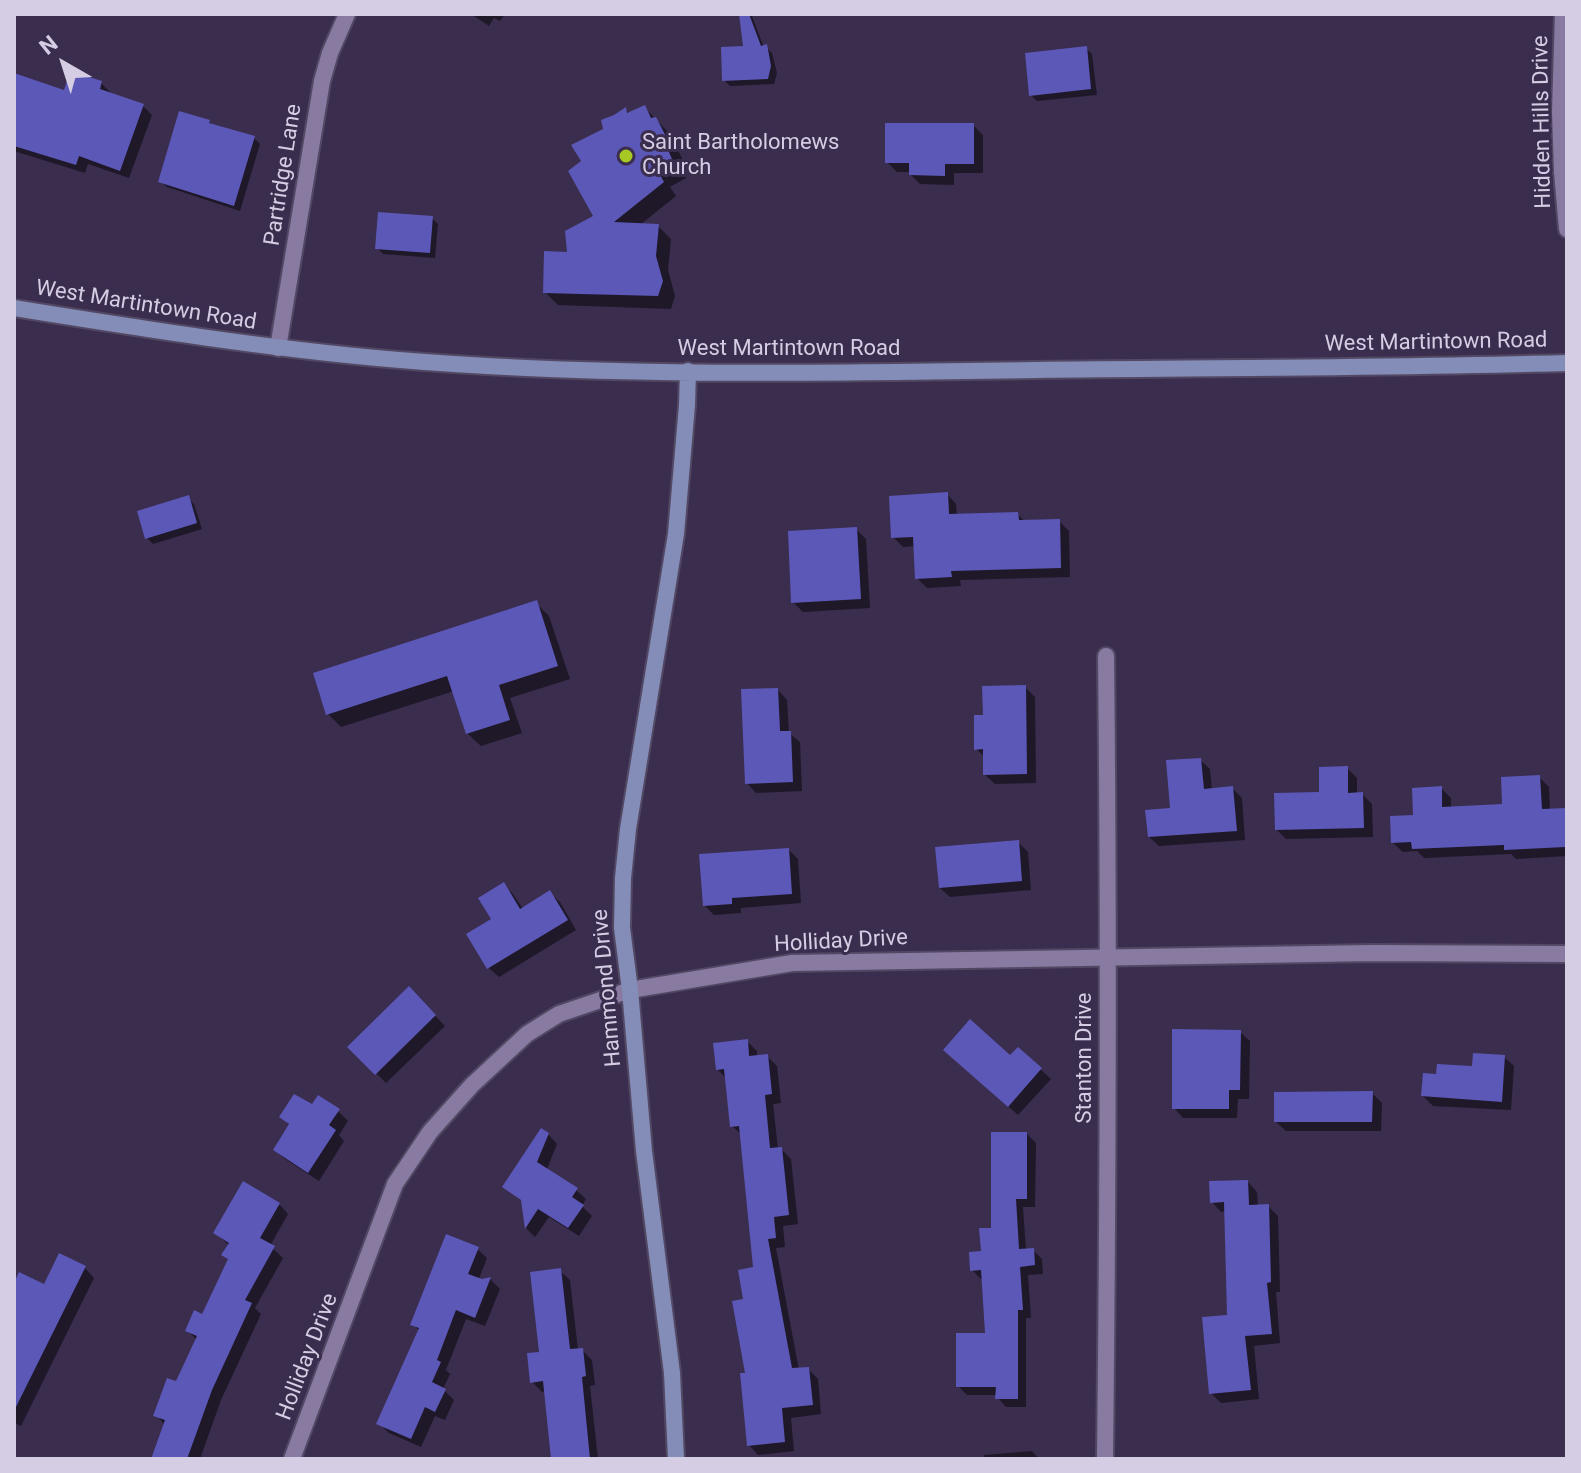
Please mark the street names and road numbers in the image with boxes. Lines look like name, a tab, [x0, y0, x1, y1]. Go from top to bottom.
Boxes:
street label: Hidden Hills Drive	[1528, 35, 1558, 209]
street label: Partridge Lane	[260, 102, 308, 248]
street label: West Martintown Road	[34, 276, 258, 336]
street label: West Martintown Road	[1324, 328, 1548, 358]
street label: West Martintown Road	[678, 336, 900, 362]
street label: Hammond Drive	[588, 908, 628, 1068]
street label: Holliday Drive	[774, 925, 908, 959]
street label: Stanton Drive	[1072, 993, 1098, 1123]
street label: Holliday Drive	[272, 1290, 344, 1424]

